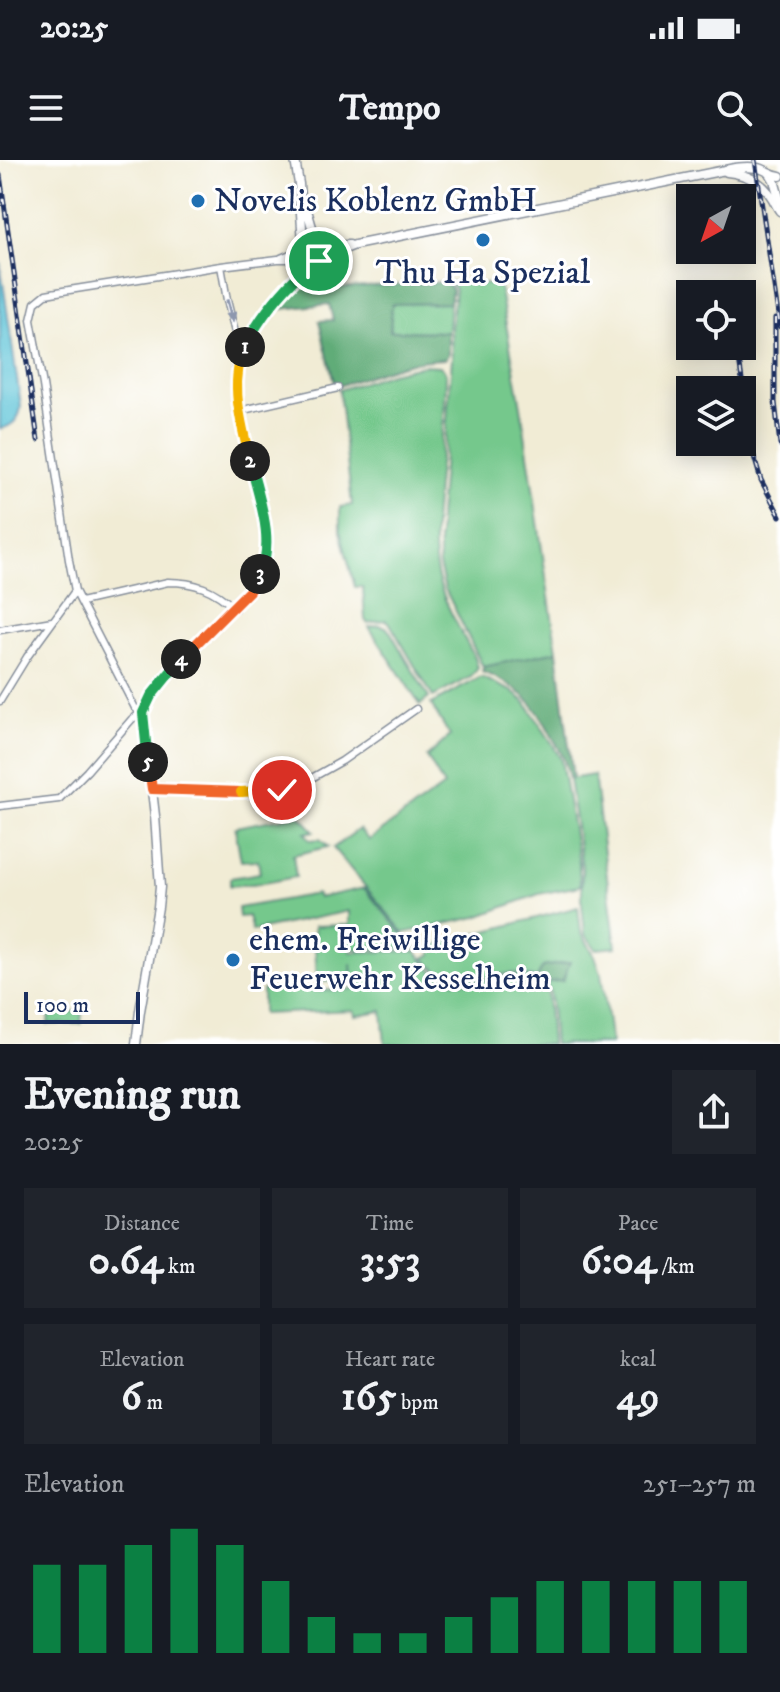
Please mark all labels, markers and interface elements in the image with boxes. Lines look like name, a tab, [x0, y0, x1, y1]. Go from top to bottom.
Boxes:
text: 20:25	[40, 10, 108, 47]
icon: menu	[24, 86, 68, 130]
text: Tempo	[339, 86, 441, 131]
icon: search	[712, 86, 756, 130]
place label: Novelis Koblenz GmbH	[214, 180, 537, 222]
north arrow	[676, 184, 756, 264]
map controls	[676, 184, 756, 456]
marker: Novelis Koblenz GmbH	[189, 192, 207, 210]
pin	[285, 227, 353, 295]
marker: Thu Ha Spezial	[474, 231, 492, 249]
icon: arrive	[297, 239, 341, 283]
place label: Thu Ha Spezial	[376, 252, 591, 294]
button: locate	[676, 280, 756, 360]
one-way arrow	[224, 300, 237, 324]
pin: 1	[225, 327, 265, 367]
text: 1	[241, 333, 249, 360]
button: layers	[676, 376, 756, 456]
pin: 2	[230, 441, 270, 481]
text: 2	[245, 447, 255, 474]
pin: 3	[240, 554, 280, 594]
text: 3	[256, 560, 264, 587]
pin: 4	[161, 639, 201, 679]
text: 4	[175, 645, 187, 672]
pin: 5	[128, 742, 168, 782]
text: 5	[143, 748, 153, 775]
pin	[248, 756, 316, 824]
icon: check	[260, 768, 304, 812]
place label: ehem. Freiwillige Feuerwehr Kesselheim	[249, 919, 551, 1000]
marker: ehem. Freiwillige Feuerwehr Kesselheim	[224, 951, 242, 969]
scale bar	[24, 988, 140, 1024]
text: 100 m	[36, 992, 89, 1019]
text: Evening run	[24, 1068, 241, 1123]
button: share	[672, 1070, 756, 1154]
text: 20:25	[24, 1126, 83, 1159]
text: Distance	[104, 1210, 180, 1237]
text: Time	[366, 1210, 414, 1237]
text: Pace	[618, 1210, 658, 1237]
text: 0.64	[89, 1237, 163, 1287]
text: 3:53	[360, 1237, 420, 1287]
text: 6:04	[581, 1237, 657, 1287]
text: km	[163, 1253, 196, 1280]
text: /km	[657, 1253, 695, 1280]
text: Elevation	[99, 1346, 185, 1373]
text: Heart rate	[345, 1346, 435, 1373]
text: kcal	[620, 1346, 656, 1373]
text: 6	[121, 1373, 142, 1423]
text: 165	[341, 1373, 396, 1423]
text: 49	[617, 1373, 660, 1423]
text: m	[142, 1389, 163, 1416]
text: bpm	[396, 1389, 439, 1416]
text: Elevation	[24, 1468, 125, 1501]
text: 251–257 m	[643, 1468, 756, 1501]

